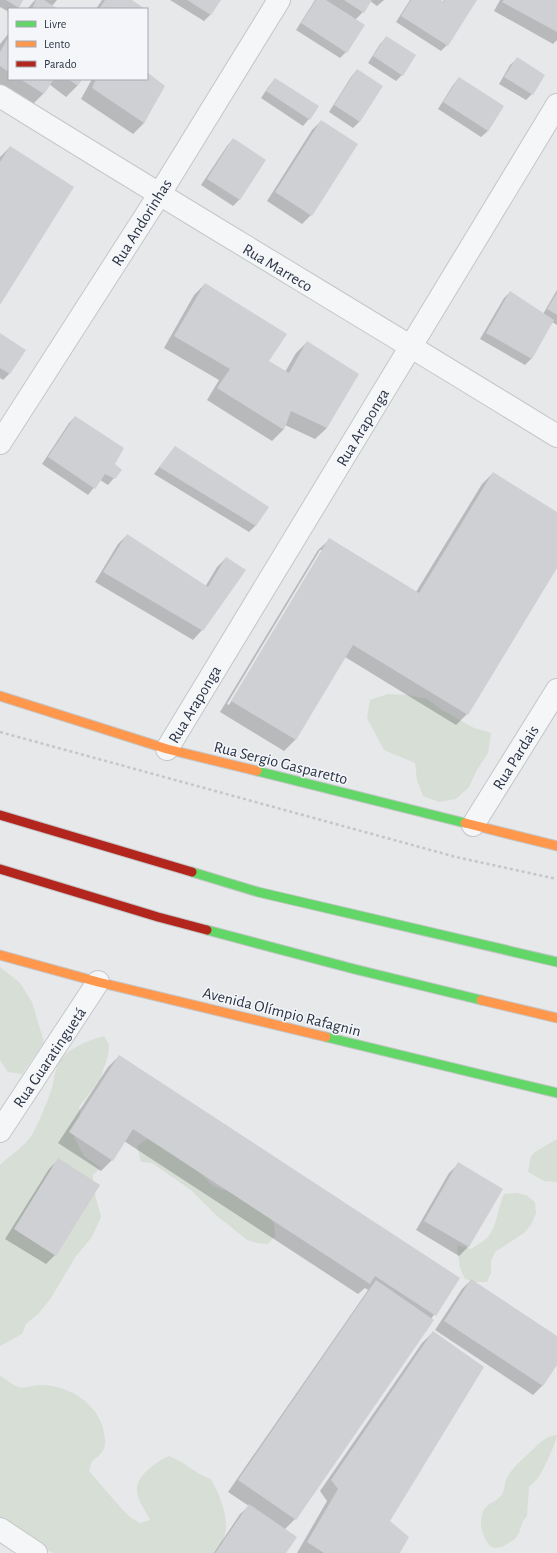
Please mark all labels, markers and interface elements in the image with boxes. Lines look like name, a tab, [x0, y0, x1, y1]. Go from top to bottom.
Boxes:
legend	[8, 8, 148, 80]
text: Livre	[44, 18, 66, 30]
text: Lento	[44, 38, 70, 50]
text: Parado	[44, 58, 77, 70]
street label: Rua Andorinhas	[109, 176, 175, 269]
street label: Rua Marreco	[240, 241, 315, 295]
street label: Rua Araponga	[334, 386, 392, 469]
street label: Rua Araponga	[166, 663, 224, 746]
street label: Rua Pardais	[490, 722, 542, 793]
street label: Rua Sergio Gasparetto	[212, 739, 349, 787]
street label: Avenida Olímpio Rafagnin	[201, 985, 363, 1039]
street label: Rua Guaratinguetá	[11, 1005, 89, 1110]

